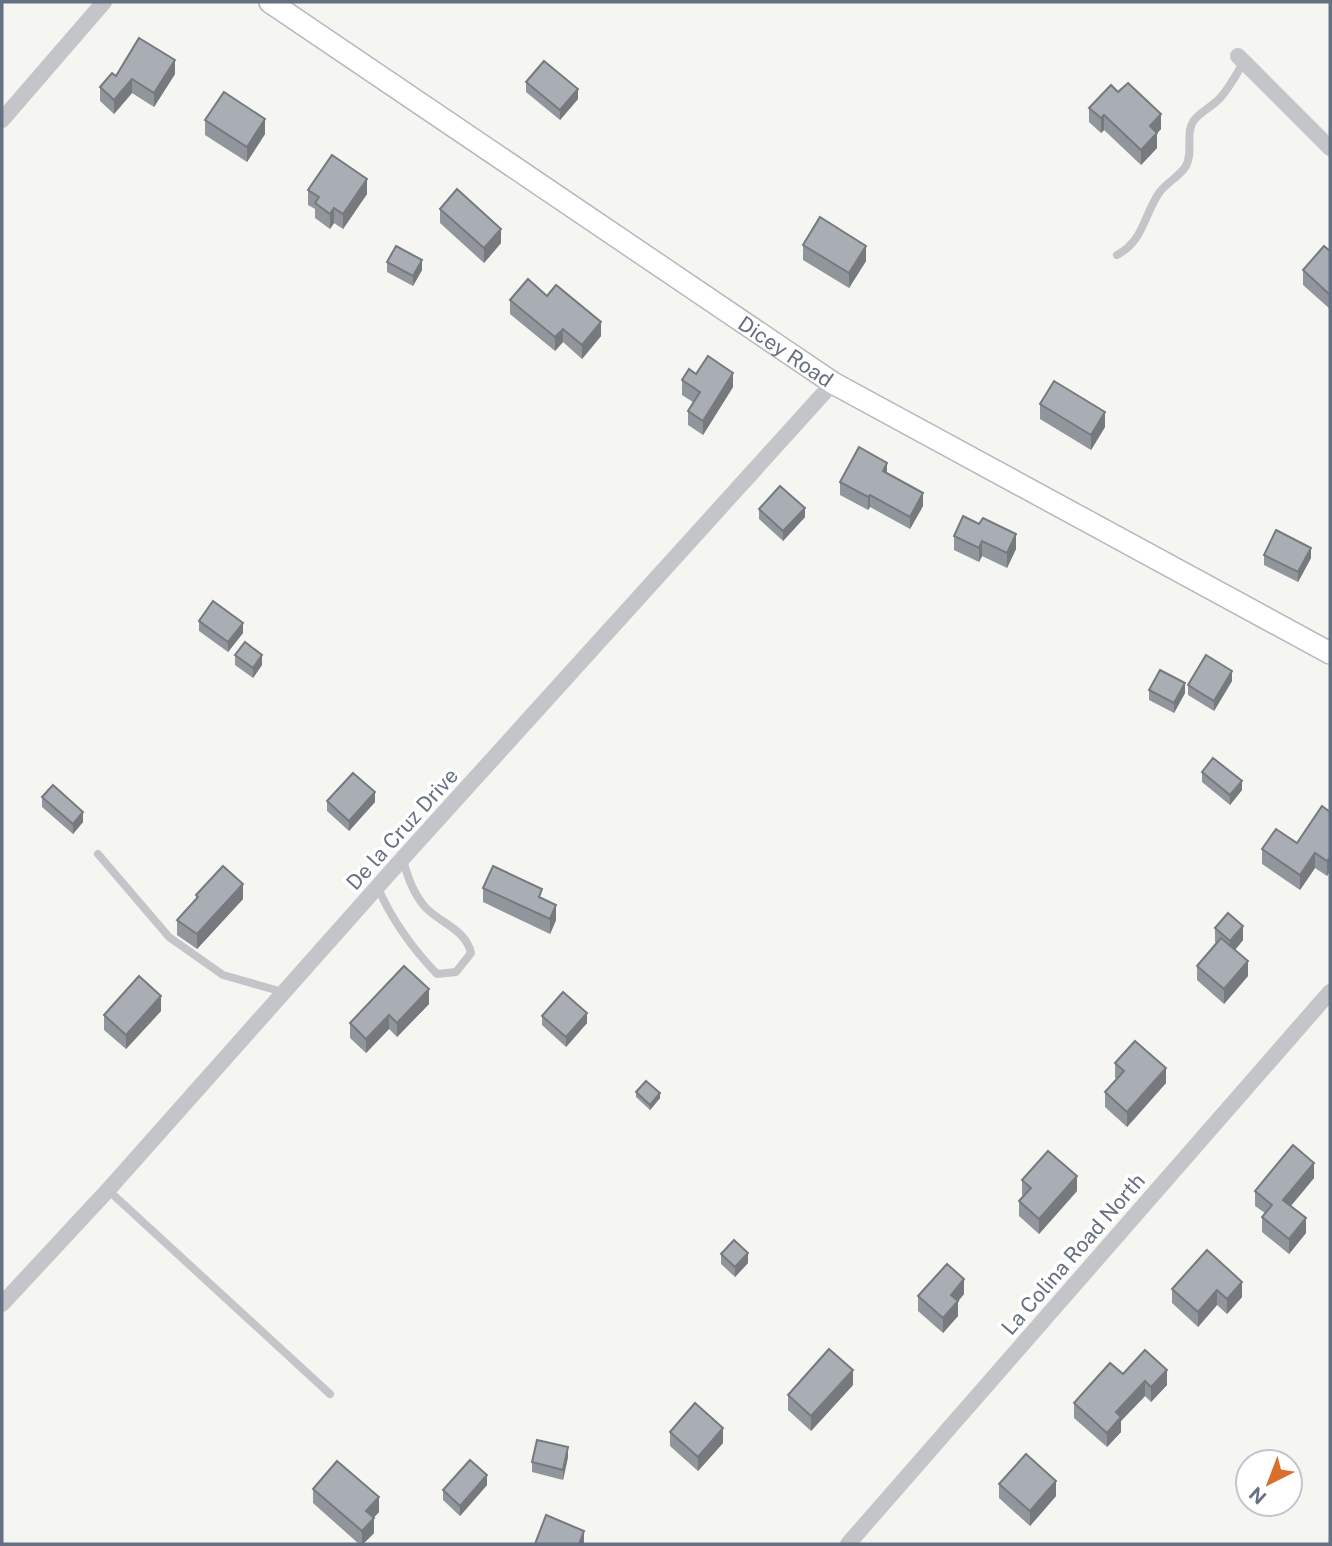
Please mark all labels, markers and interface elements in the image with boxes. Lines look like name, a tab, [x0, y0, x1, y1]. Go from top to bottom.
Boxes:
street label: Dicey Road	[734, 310, 838, 392]
street label: De la Cruz Drive	[341, 763, 463, 895]
street label: La Colina Road North	[996, 1168, 1150, 1340]
north arrow	[1234, 1448, 1304, 1518]
text: N	[1245, 1482, 1271, 1509]

